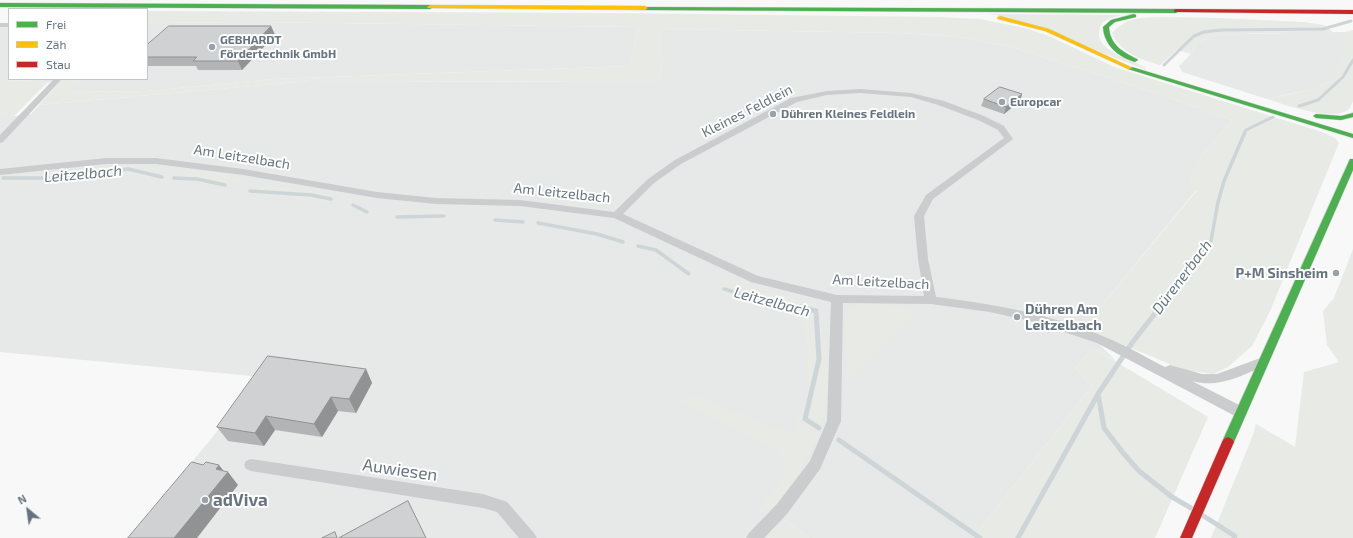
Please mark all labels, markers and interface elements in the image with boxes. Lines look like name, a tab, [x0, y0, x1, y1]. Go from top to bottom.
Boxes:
legend	[8, 8, 148, 80]
text: Frei	[46, 17, 66, 31]
place label: GEBHARDT Fördertechnik GmbH	[220, 33, 336, 61]
text: Zäh	[46, 37, 66, 51]
marker: GEBHARDT Fördertechnik GmbH	[207, 42, 217, 52]
text: Stau	[46, 57, 71, 71]
street label: Kleines Feldlein	[699, 81, 795, 141]
place label: Europcar	[1010, 95, 1061, 109]
marker: Europcar	[997, 97, 1007, 107]
place label: Dühren Kleines Feldlein	[781, 107, 915, 121]
marker: Dühren Kleines Feldlein	[768, 109, 778, 119]
street label: Am Leitzelbach	[193, 141, 291, 173]
water label: Leitzelbach	[43, 162, 123, 186]
street label: Am Leitzelbach	[513, 180, 611, 206]
water label: Dürenerbach	[1148, 236, 1216, 318]
place label: P+M Sinsheim	[1236, 265, 1328, 281]
marker: P+M Sinsheim	[1331, 268, 1341, 278]
street label: Am Leitzelbach	[832, 271, 930, 293]
water label: Leitzelbach	[732, 283, 812, 321]
place label: Dühren Am Leitzelbach	[1025, 301, 1102, 334]
marker: Dühren Am Leitzelbach	[1012, 312, 1022, 322]
street label: Auwiesen	[361, 455, 439, 485]
north arrow	[8, 490, 48, 530]
place label: adViva	[213, 490, 268, 510]
text: N	[15, 491, 29, 507]
marker: adViva	[200, 495, 210, 505]

